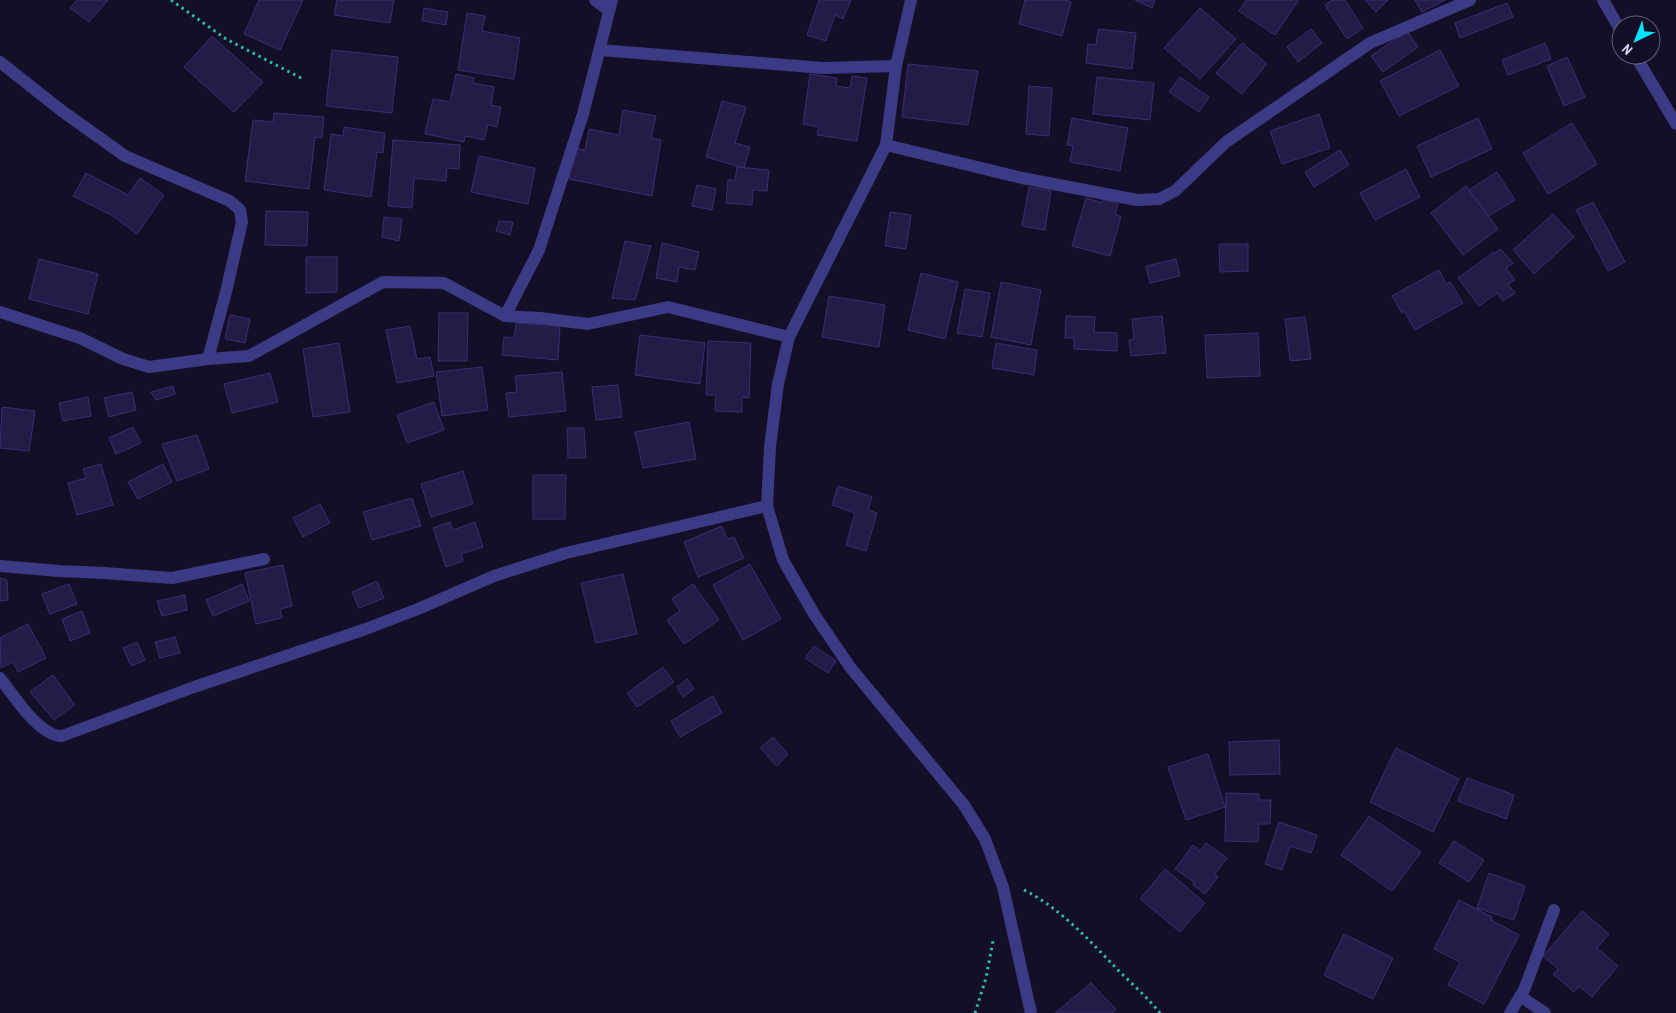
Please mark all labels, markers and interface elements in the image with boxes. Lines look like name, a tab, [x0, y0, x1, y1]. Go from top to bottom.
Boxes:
north arrow	[1611, 15, 1661, 65]
text: N	[1618, 40, 1636, 59]

